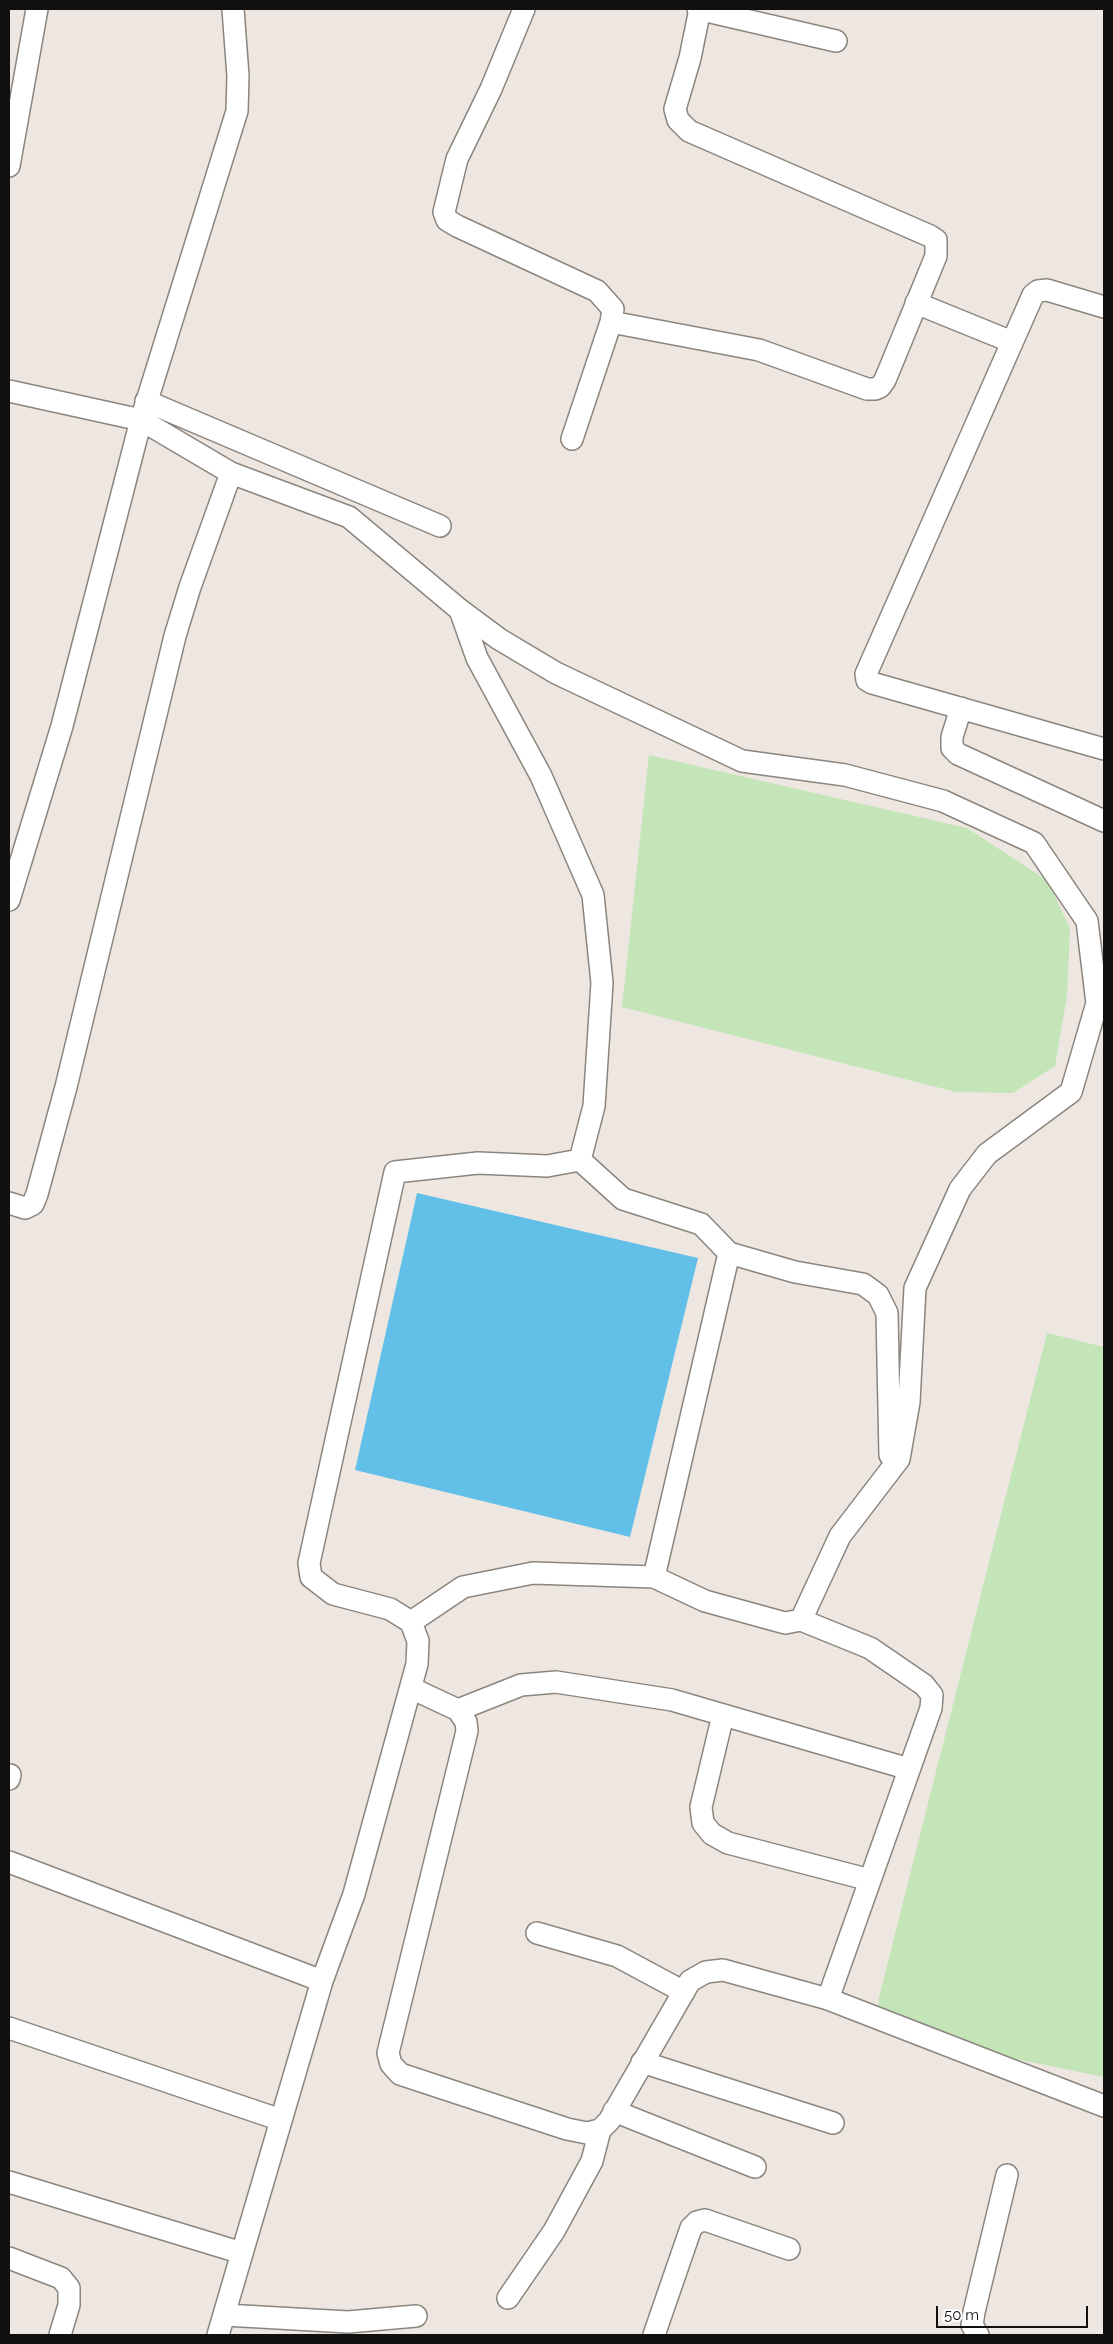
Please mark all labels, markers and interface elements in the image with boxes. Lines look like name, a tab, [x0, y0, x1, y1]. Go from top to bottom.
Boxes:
scale bar	[938, 2296, 1090, 2328]
text: 50 m	[944, 2306, 979, 2324]

